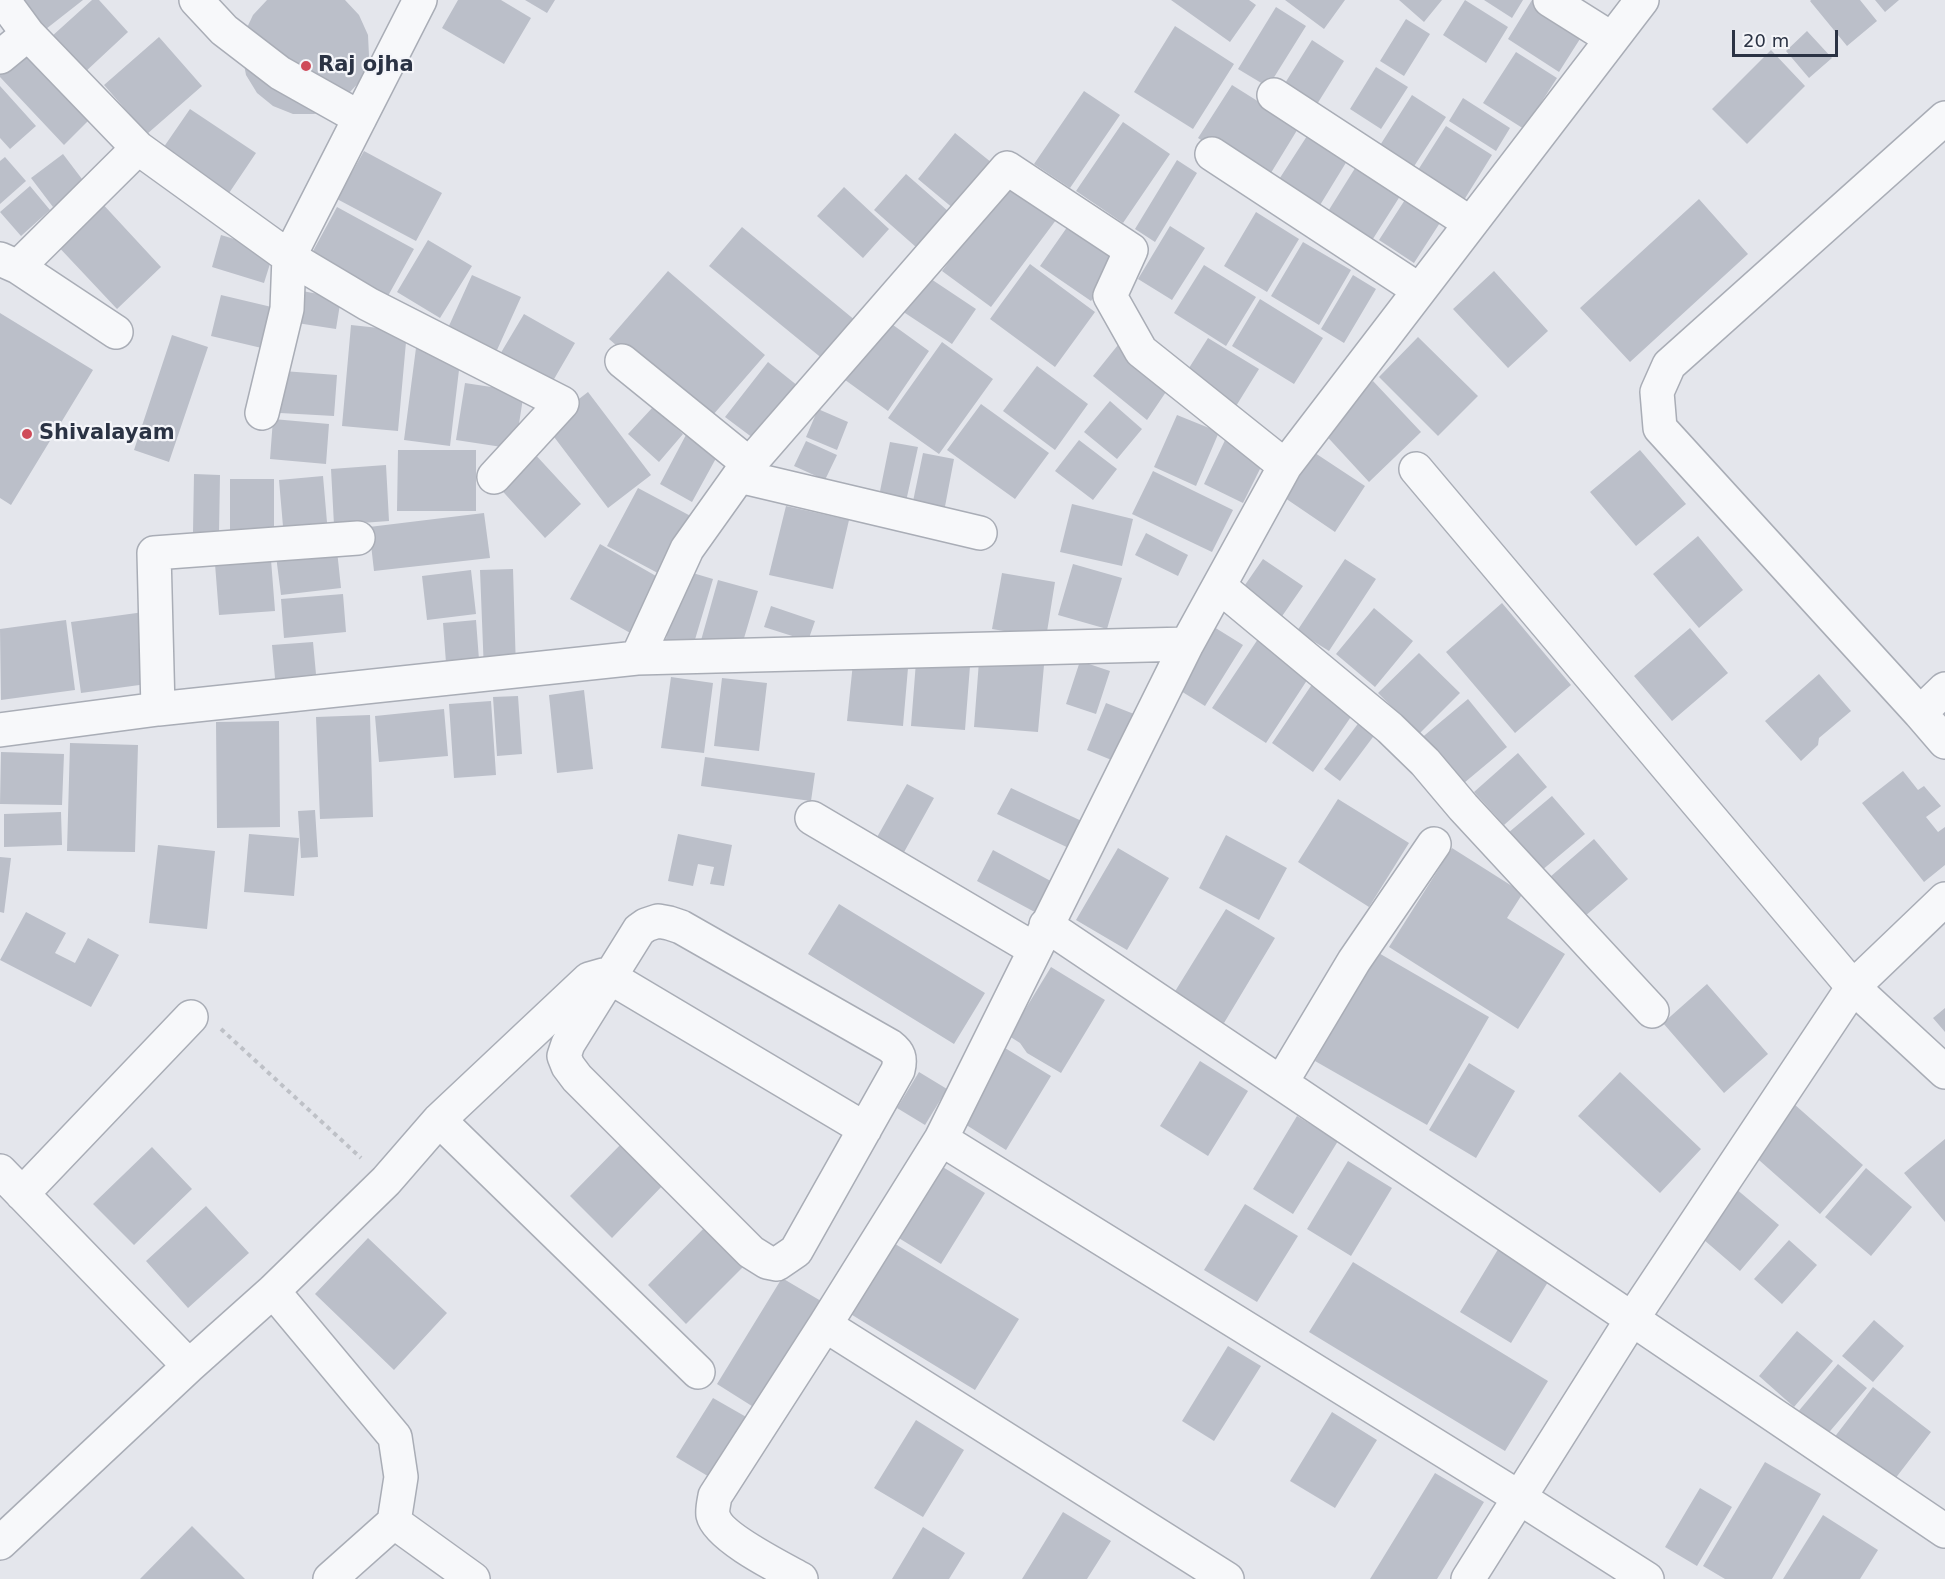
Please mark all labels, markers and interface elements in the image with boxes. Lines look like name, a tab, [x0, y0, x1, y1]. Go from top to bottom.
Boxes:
scale bar	[1735, 18, 1842, 56]
text: 20 m	[1743, 30, 1789, 51]
place label: Raj ojha	[318, 53, 414, 79]
marker: Raj ojha	[299, 59, 313, 73]
place label: Shivalayam	[39, 421, 175, 447]
marker: Shivalayam	[20, 427, 34, 441]

